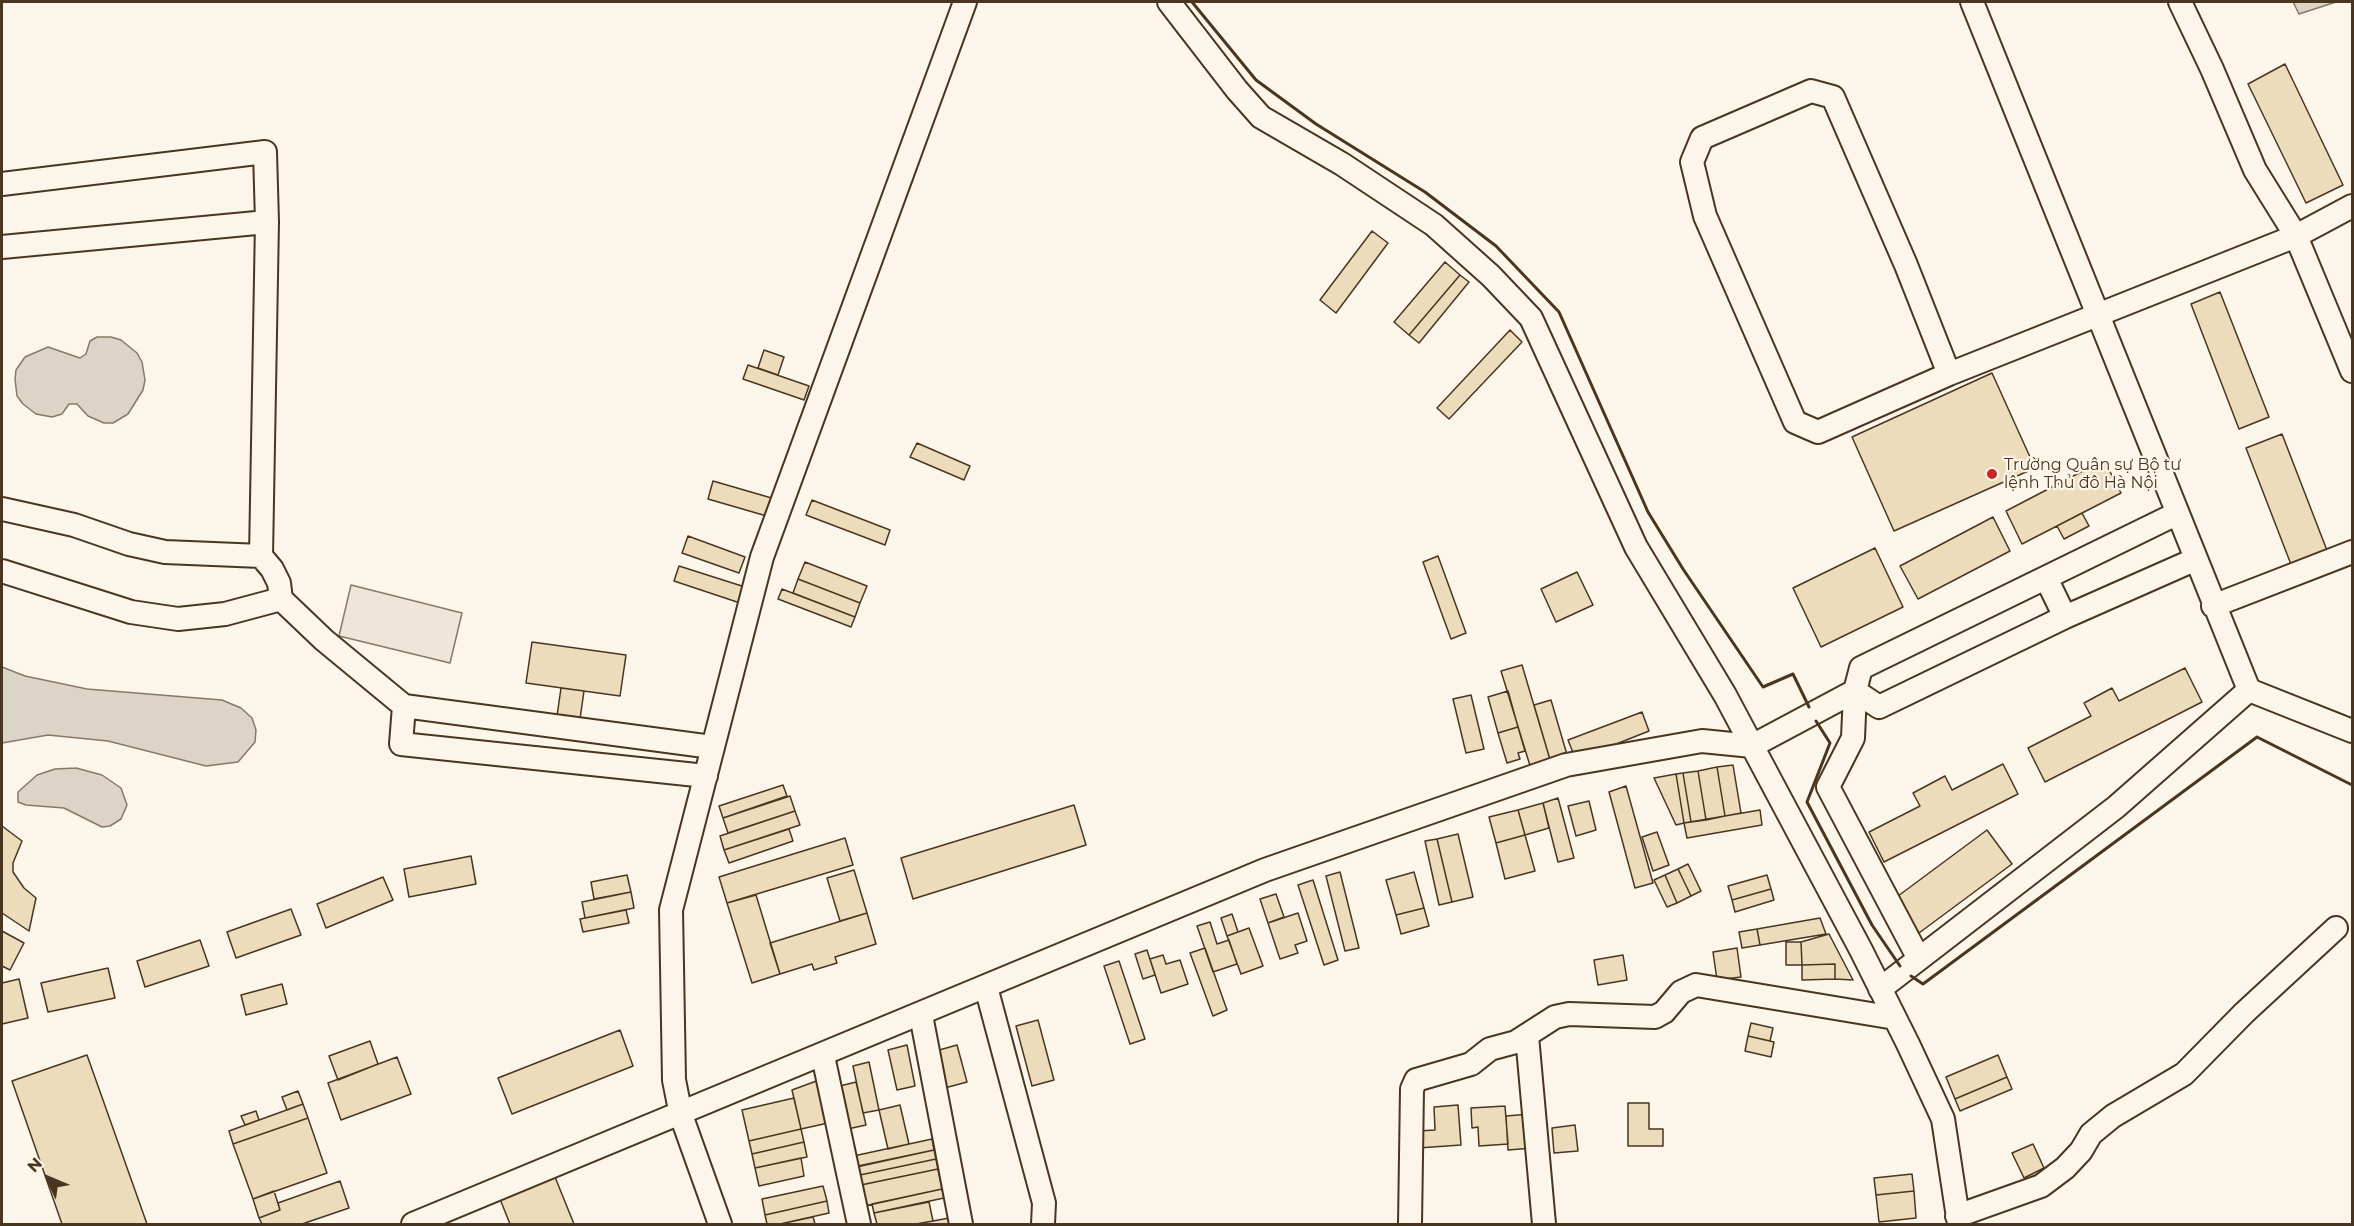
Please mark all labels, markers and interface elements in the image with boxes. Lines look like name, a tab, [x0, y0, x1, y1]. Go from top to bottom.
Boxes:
place label: Trường Quân sự Bộ tư lệnh Thủ đô Hà Nội	[2004, 455, 2181, 493]
marker: Trường Quân sự Bộ tư lệnh Thủ đô Hà Nội	[1985, 467, 1999, 481]
north arrow	[18, 1148, 78, 1208]
text: N	[23, 1154, 46, 1176]

